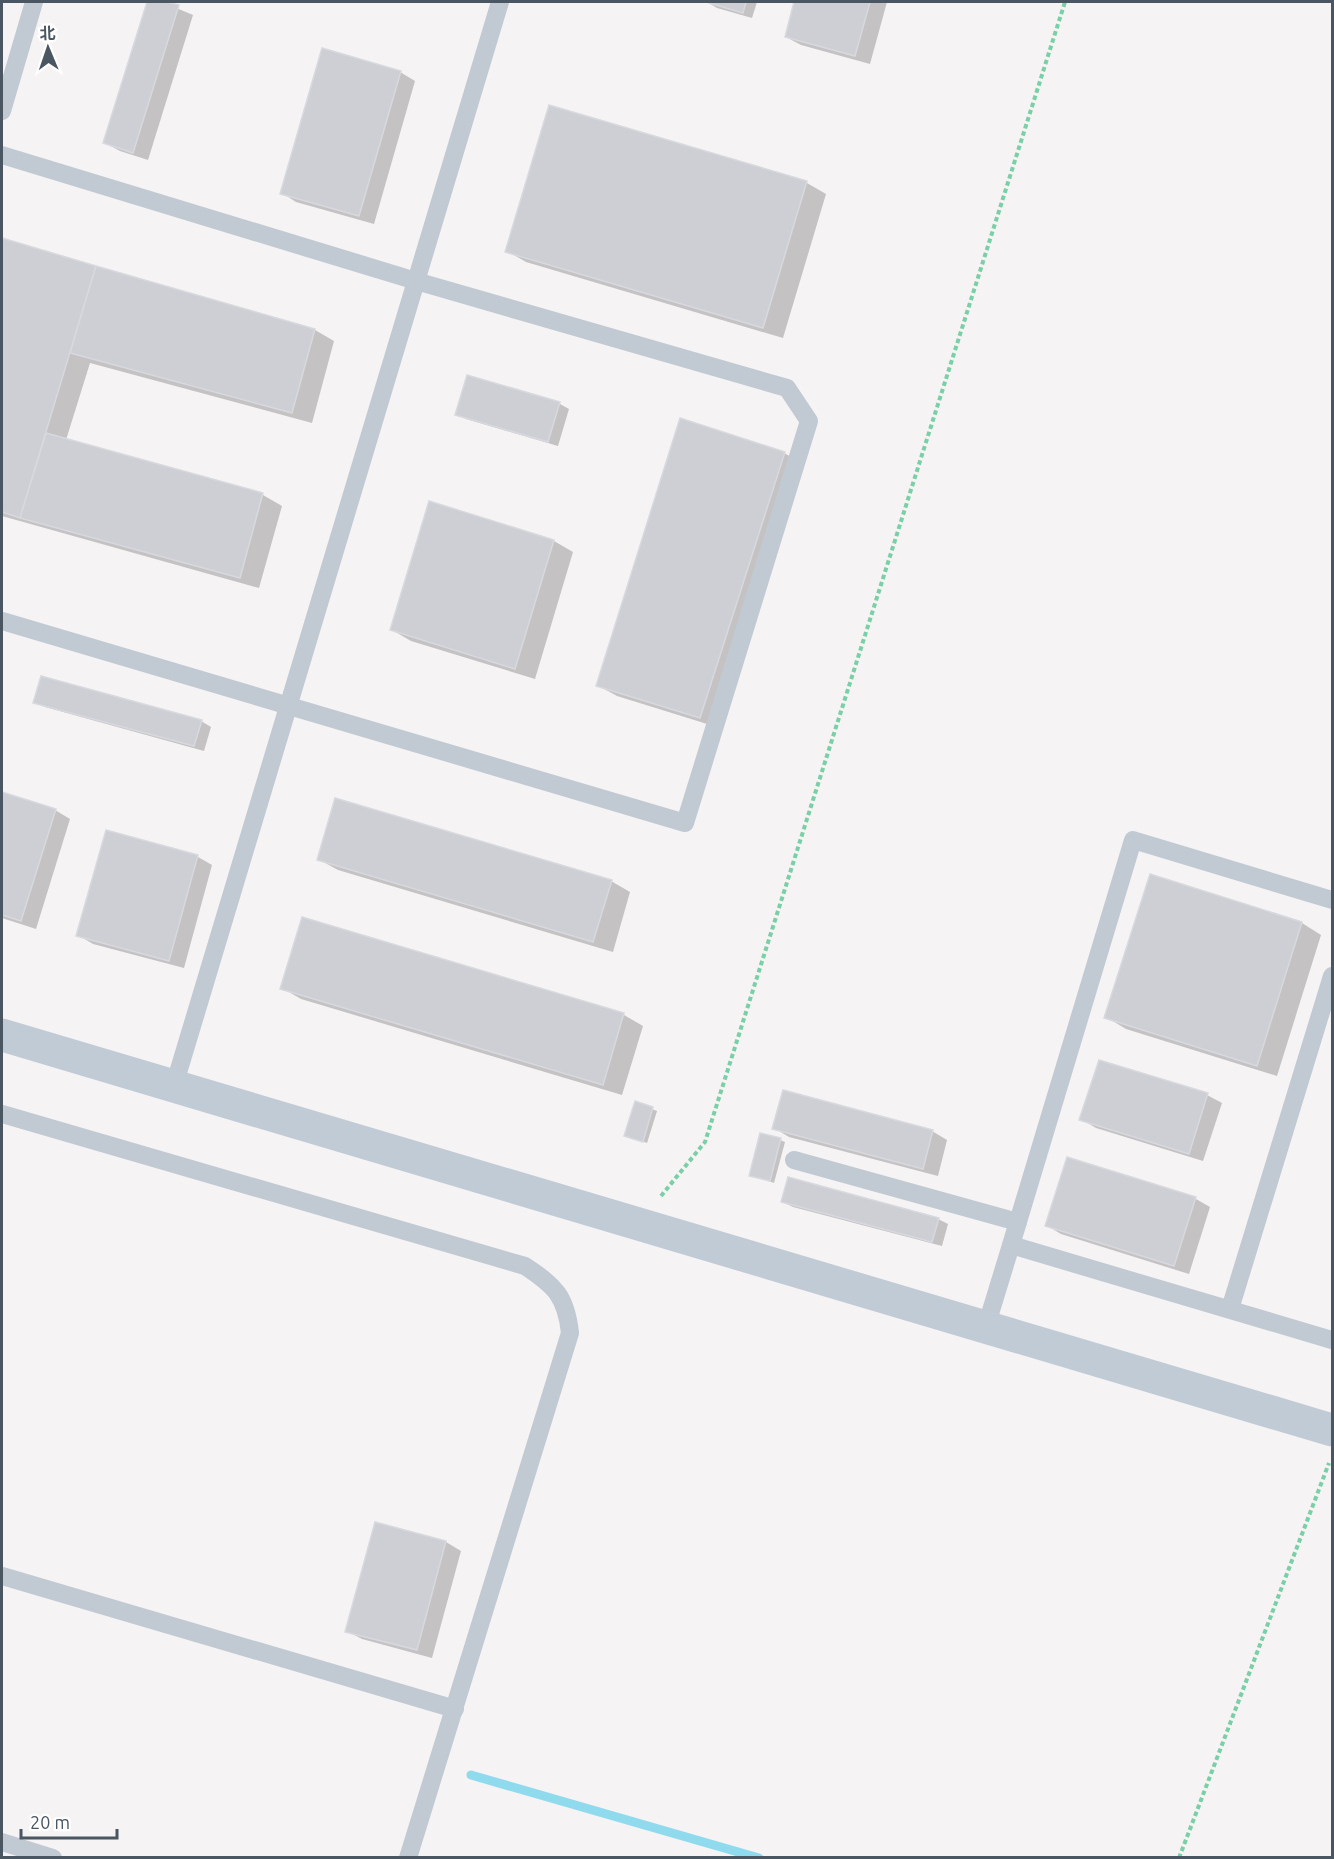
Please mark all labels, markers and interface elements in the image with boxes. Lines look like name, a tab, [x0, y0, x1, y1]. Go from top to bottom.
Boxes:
north arrow	[18, 18, 78, 78]
text: 北	[39, 24, 56, 42]
scale bar	[21, 1802, 117, 1840]
text: 20 m	[30, 1812, 70, 1832]

